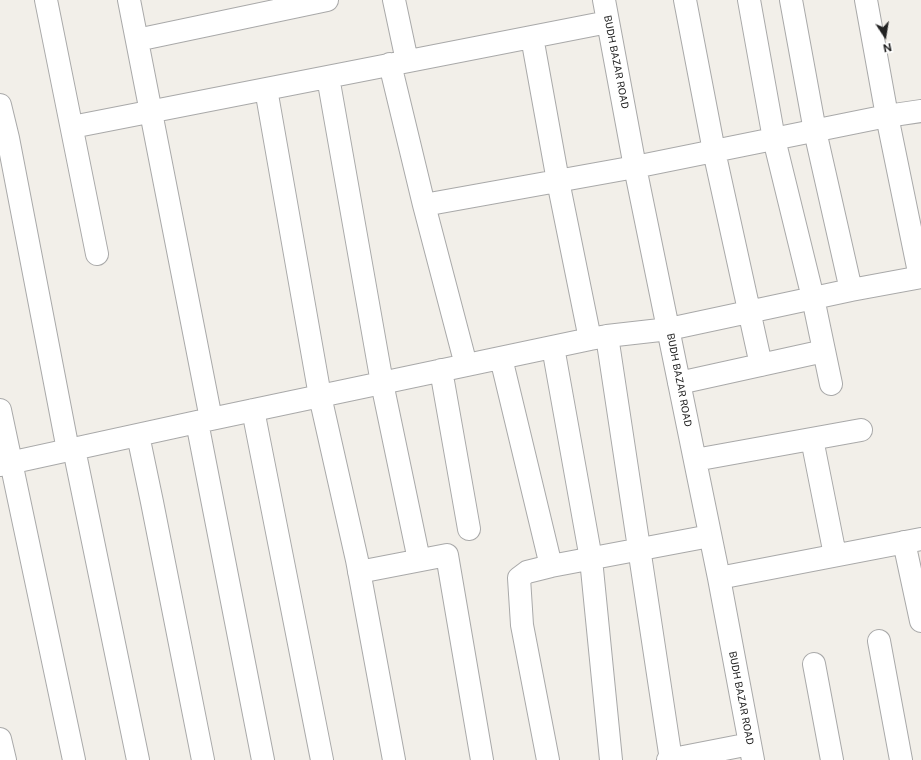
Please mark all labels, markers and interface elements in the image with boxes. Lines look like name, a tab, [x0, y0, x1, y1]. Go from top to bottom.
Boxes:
street label: BUDH BAZAR ROAD	[601, 14, 631, 110]
north arrow	[865, 16, 905, 56]
text: N	[882, 41, 893, 55]
street label: BUDH BAZAR ROAD	[664, 332, 694, 428]
street label: BUDH BAZAR ROAD	[726, 650, 756, 746]

